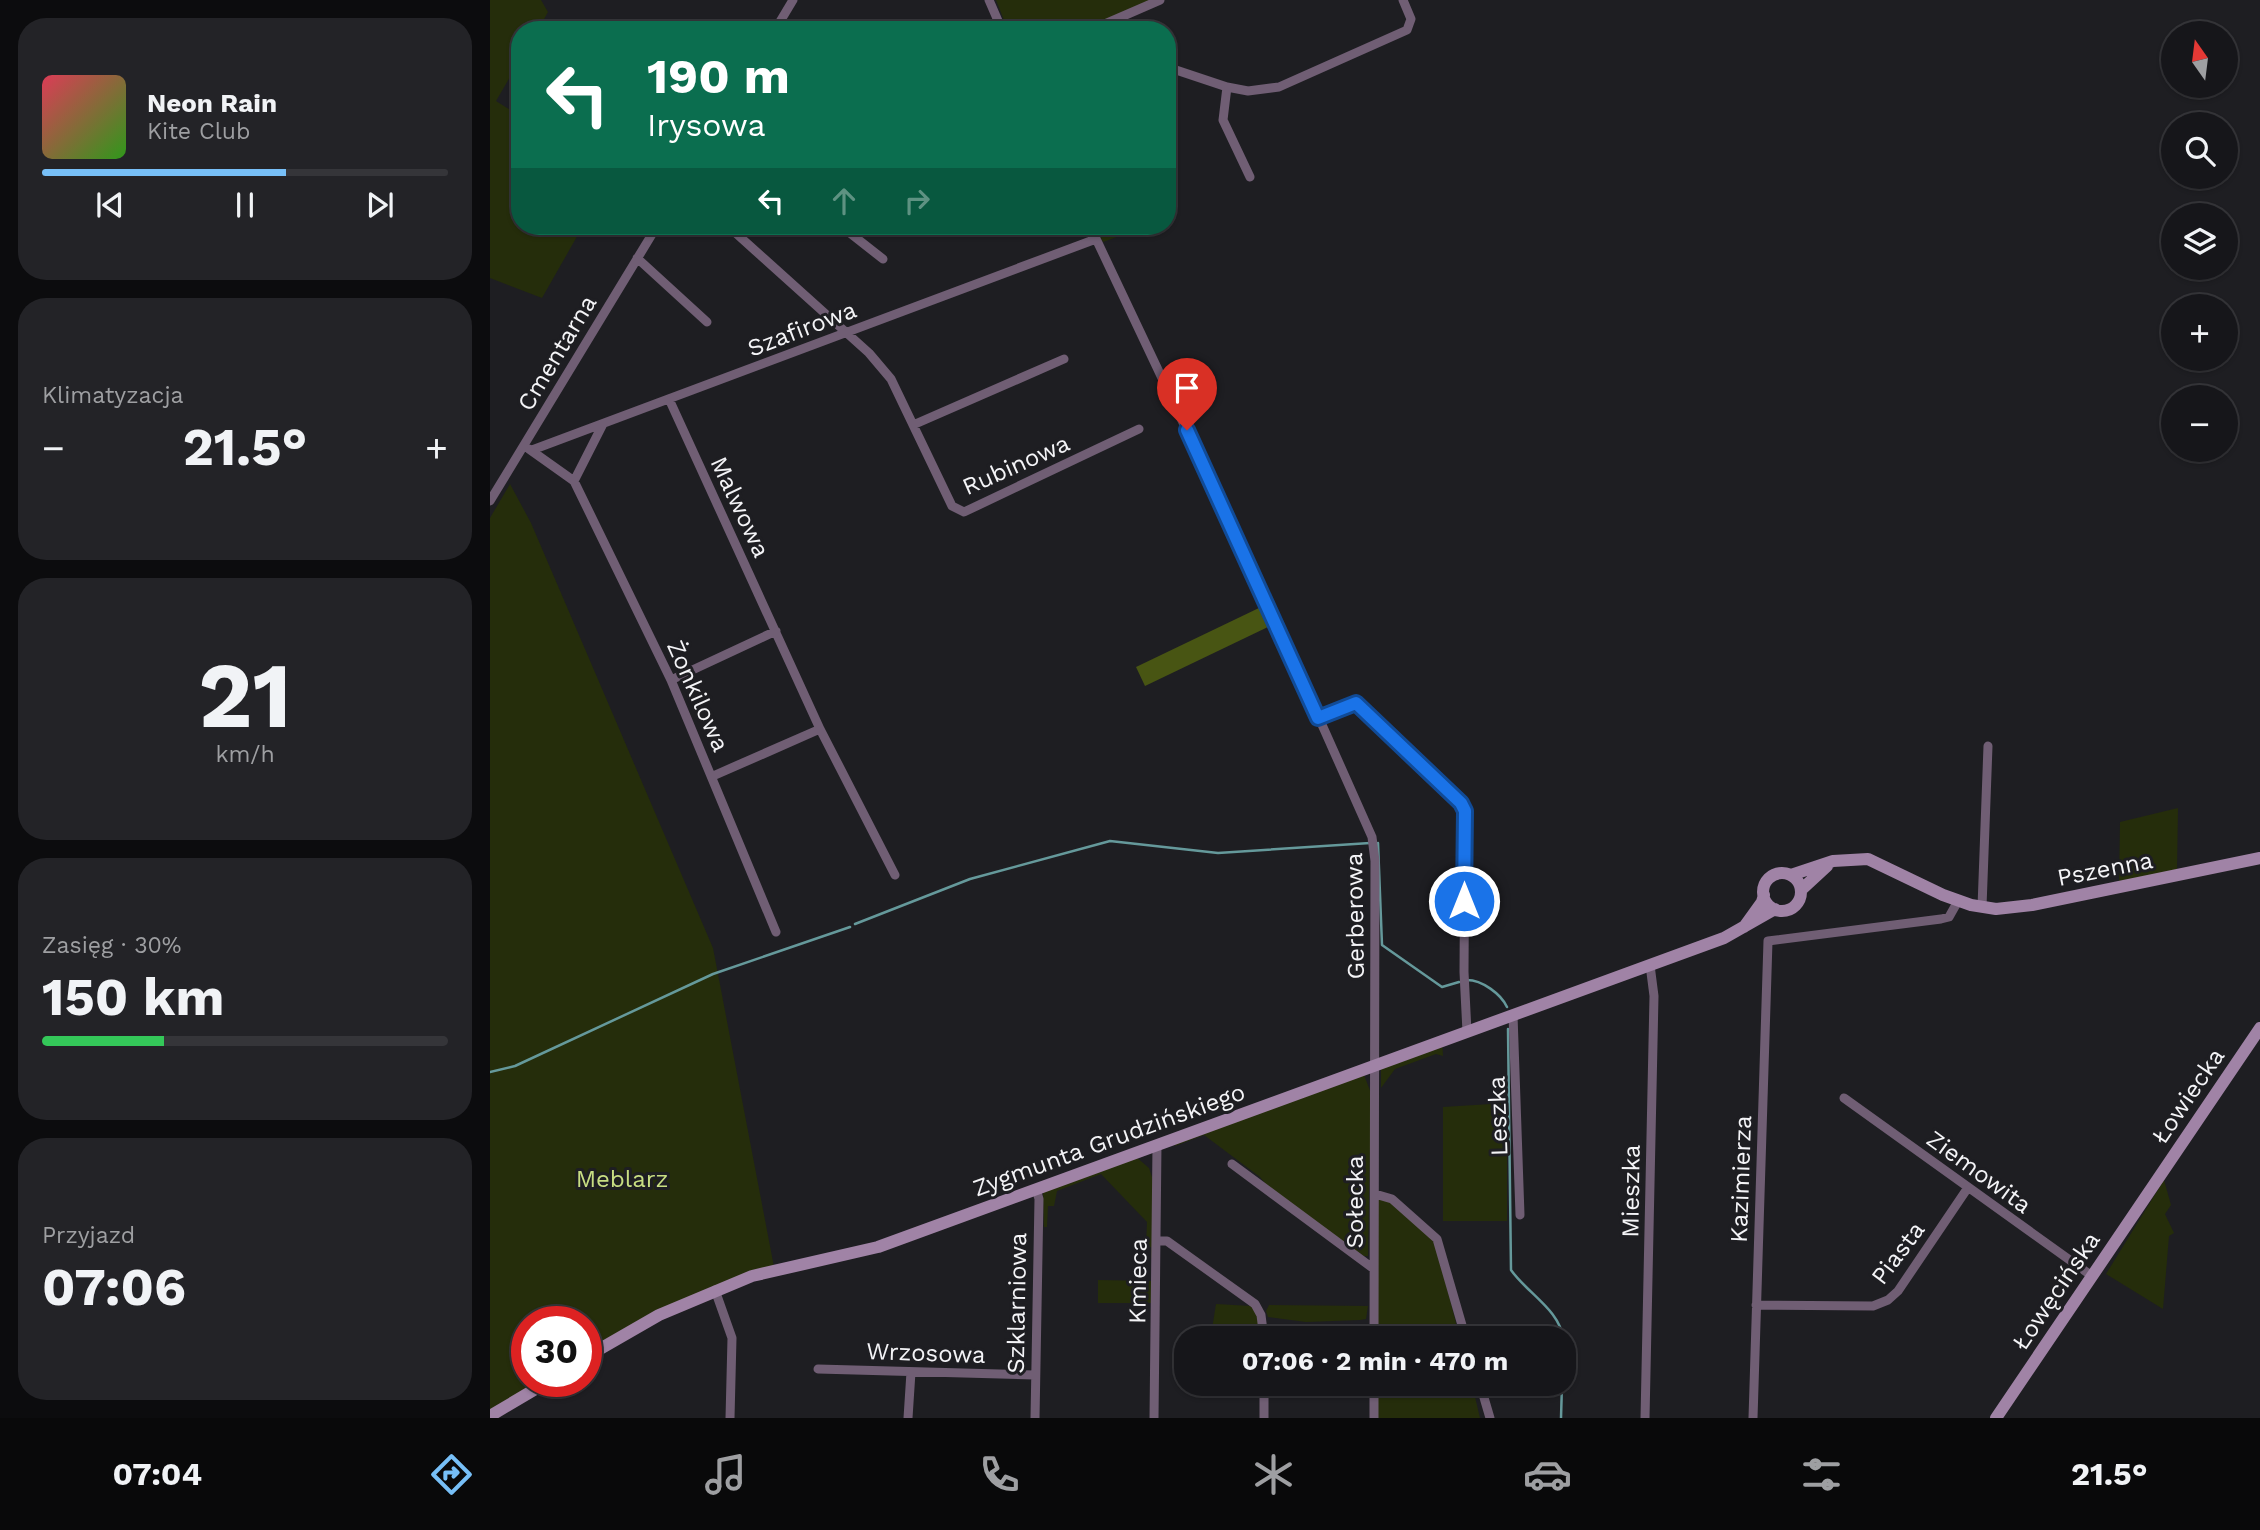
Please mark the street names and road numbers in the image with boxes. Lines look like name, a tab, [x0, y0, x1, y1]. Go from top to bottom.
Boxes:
street label: Cmentarna	[512, 290, 602, 416]
street label: Szafirowa	[744, 295, 860, 363]
street label: Rubinowa	[958, 429, 1074, 501]
street label: Malwowa	[705, 452, 775, 562]
street label: Żonkilowa	[661, 636, 735, 756]
street label: Pszenna	[2055, 846, 2155, 892]
street label: Gerberowa	[1340, 852, 1370, 980]
street label: Łowiecka	[2146, 1043, 2230, 1149]
street label: Leszka	[1483, 1075, 1513, 1157]
street label: Zygmunta Grudzińskiego	[969, 1078, 1249, 1202]
street label: Kazimierza	[1725, 1115, 1757, 1243]
street label: Ziemowita	[1921, 1125, 2037, 1219]
street label: Mieszka	[1616, 1144, 1646, 1238]
street label: Sołecka	[1341, 1156, 1369, 1248]
street label: Piasta	[1865, 1216, 1931, 1290]
street label: Łowęcińska	[2006, 1227, 2106, 1355]
street label: Szklarniowa	[1002, 1232, 1032, 1374]
street label: Kmieca	[1123, 1238, 1153, 1324]
street label: Wrzosowa	[866, 1337, 986, 1369]

